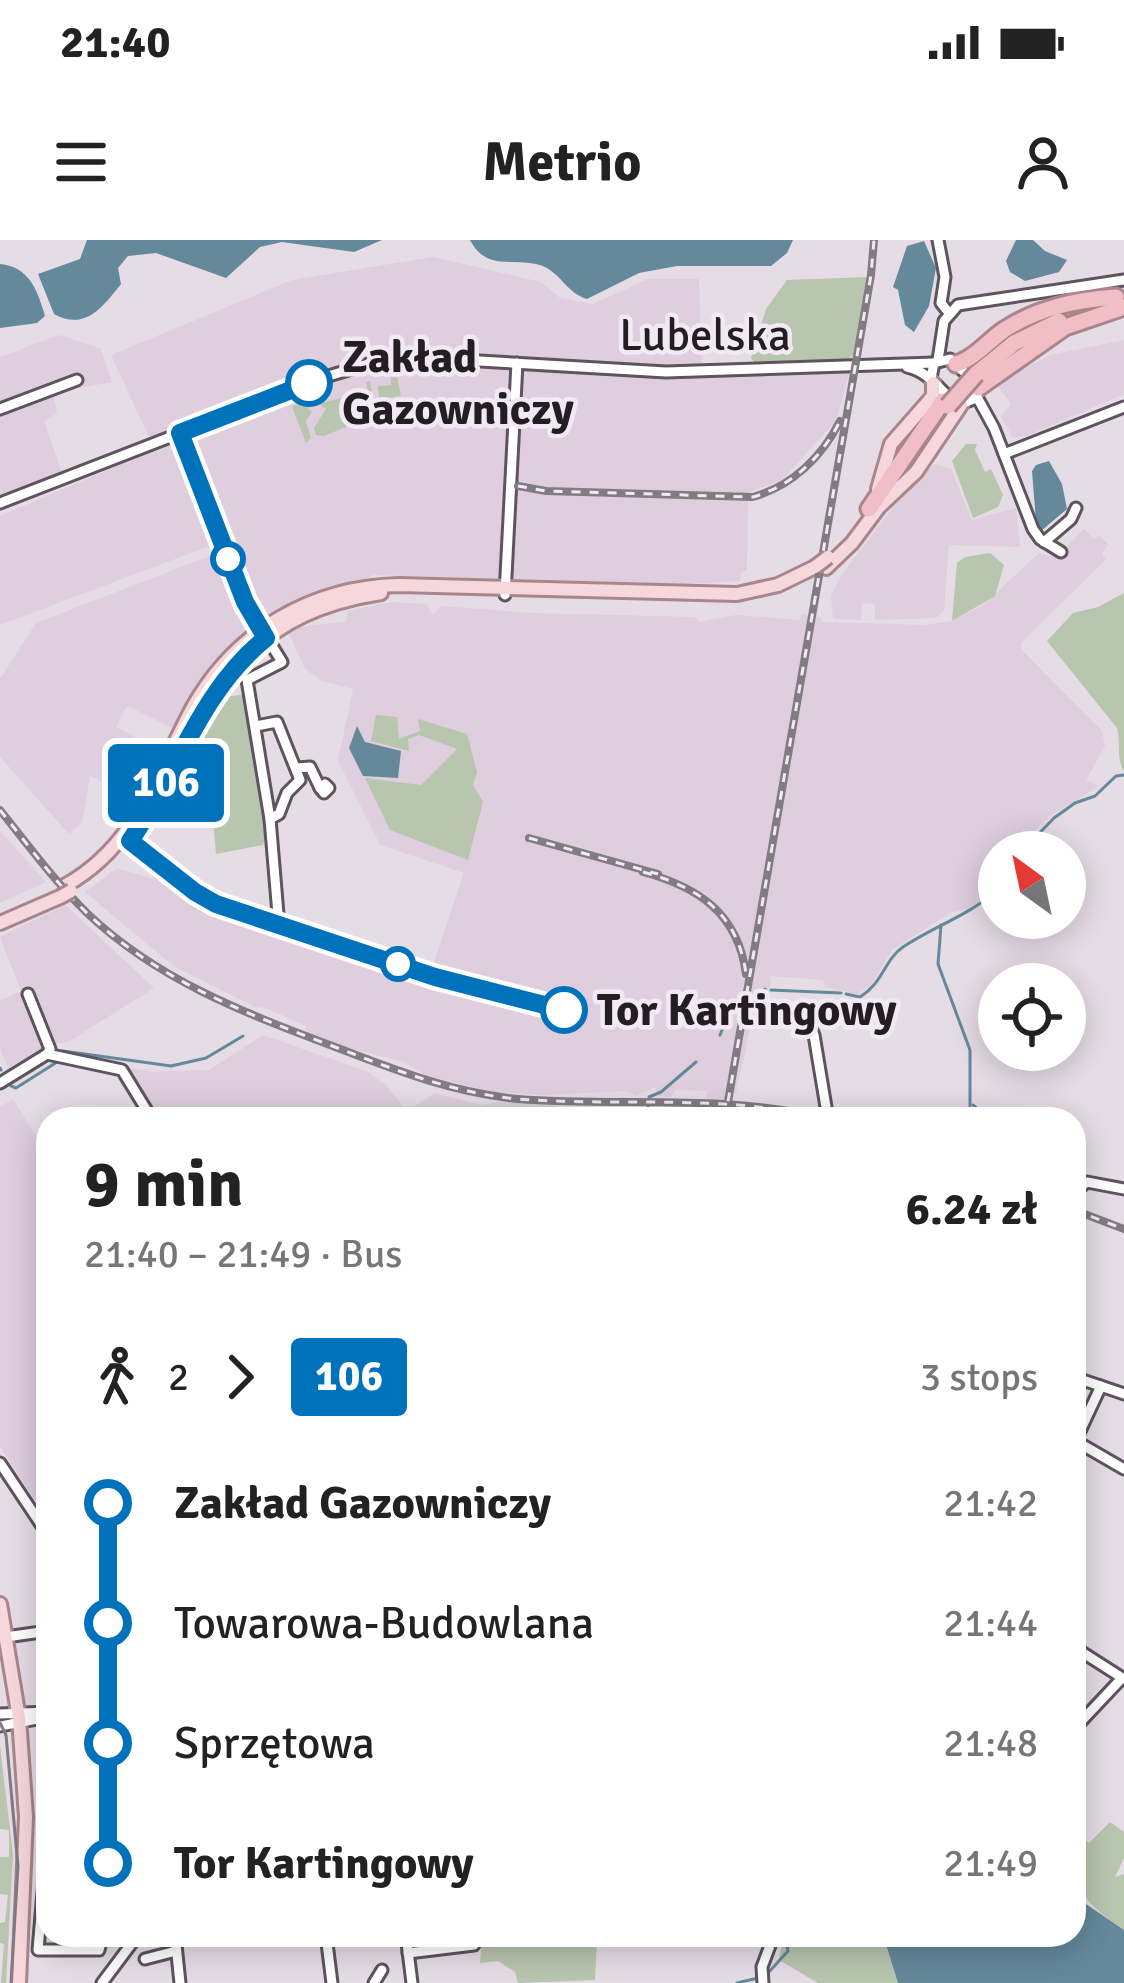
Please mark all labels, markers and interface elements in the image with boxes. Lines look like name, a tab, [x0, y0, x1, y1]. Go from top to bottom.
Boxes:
text: 21:40	[60, 15, 170, 70]
icon: menu	[48, 129, 114, 195]
text: Metrio	[483, 129, 641, 196]
icon: person	[1010, 129, 1076, 195]
street label: Lubelska	[619, 308, 791, 363]
place label: Zakład Gazowniczy	[342, 330, 574, 437]
marker: Zakład Gazowniczy	[287, 361, 331, 405]
unlabelled marker	[212, 543, 244, 575]
line badge: 106	[97, 744, 235, 822]
text: 106	[132, 757, 200, 808]
north arrow	[978, 831, 1086, 939]
map controls	[978, 831, 1086, 1071]
unlabelled marker	[382, 948, 414, 980]
button: locate	[978, 963, 1086, 1071]
place label: Tor Kartingowy	[597, 983, 897, 1038]
marker: Tor Kartingowy	[542, 988, 586, 1032]
text: 9 min	[84, 1144, 243, 1225]
text: 6.24 zł	[906, 1182, 1038, 1237]
text: 21:40 – 21:49 · Bus	[84, 1230, 402, 1278]
icon: walk	[84, 1344, 150, 1410]
icon: forward	[207, 1344, 273, 1410]
text: 106	[315, 1351, 383, 1402]
text: 2	[168, 1353, 189, 1401]
text: 3 stops	[920, 1353, 1038, 1401]
text: Zakład Gazowniczy	[174, 1476, 551, 1531]
text: 21:42	[943, 1479, 1038, 1527]
text: Towarowa-Budowlana	[174, 1596, 594, 1651]
text: 21:44	[943, 1599, 1038, 1647]
text: Sprzętowa	[174, 1716, 375, 1771]
text: 21:48	[943, 1719, 1038, 1767]
text: Tor Kartingowy	[174, 1836, 474, 1891]
text: 21:49	[943, 1839, 1038, 1887]

